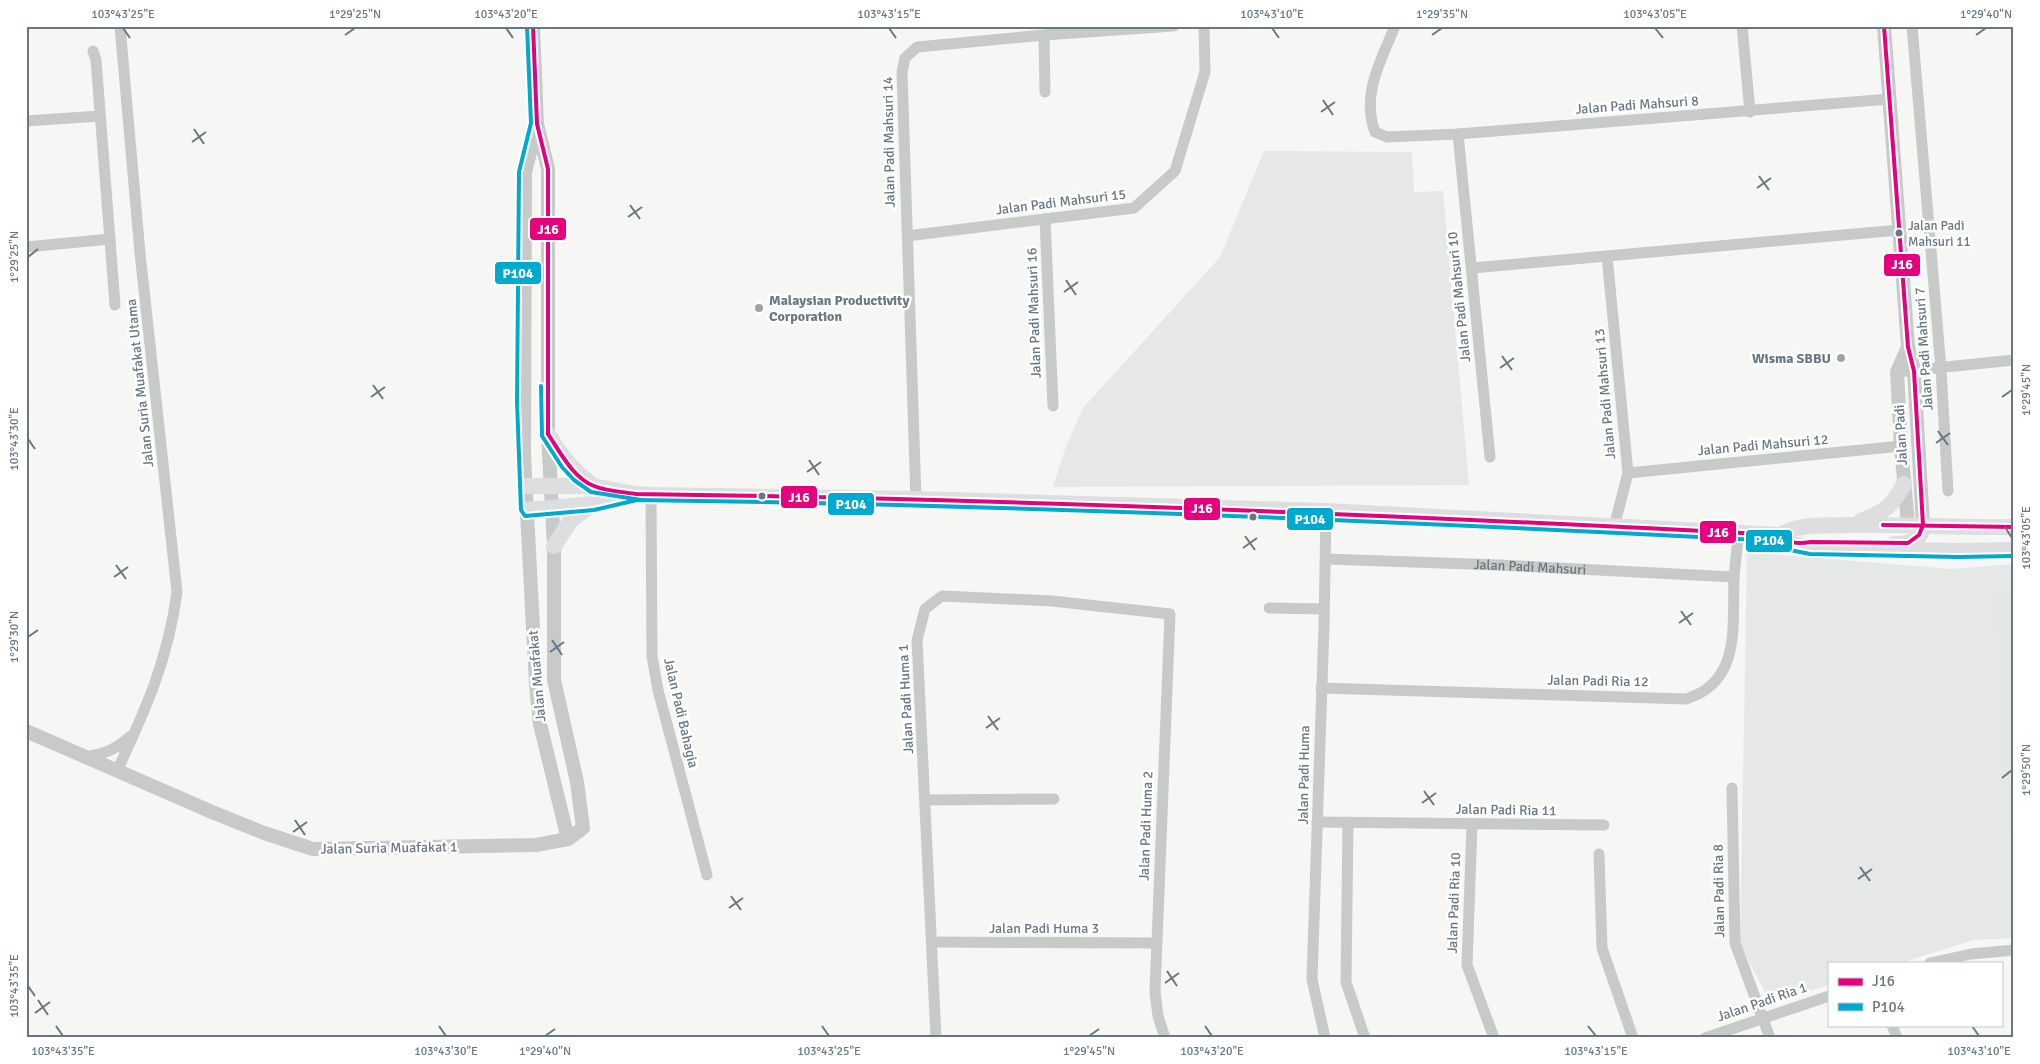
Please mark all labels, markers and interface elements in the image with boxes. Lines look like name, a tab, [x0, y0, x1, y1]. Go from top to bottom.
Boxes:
text: 103°43'25"E	[91, 7, 155, 22]
text: 1°29'25"N	[329, 7, 381, 22]
text: 103°43'20"E	[474, 7, 538, 22]
text: 103°43'15"E	[857, 7, 921, 22]
text: 103°43'10"E	[1240, 7, 1304, 22]
text: 1°29'35"N	[1416, 7, 1468, 22]
text: 103°43'05"E	[1623, 7, 1687, 22]
text: 1°29'40"N	[1960, 7, 2012, 22]
street label: Jalan Padi Mahsuri 14	[879, 76, 899, 208]
street label: Jalan Padi Mahsuri 8	[1575, 92, 1699, 118]
street label: Jalan Padi Mahsuri 15	[995, 186, 1127, 218]
line badge: J16	[529, 217, 567, 241]
place label: Jalan Padi Mahsuri 11	[1908, 218, 1970, 250]
text: J16	[537, 221, 559, 238]
marker: Jalan Padi Mahsuri 11	[1894, 228, 1904, 238]
text: 1°29'25"N	[7, 231, 22, 283]
street label: Jalan Padi Mahsuri 10	[1444, 231, 1474, 363]
street label: Jalan Padi Mahsuri 16	[1023, 247, 1045, 379]
line badge: J16	[1883, 253, 1921, 277]
text: J16	[1891, 256, 1913, 273]
line badge: P104	[494, 261, 542, 285]
text: P104	[503, 265, 534, 282]
street label: Jalan Padi Mahsuri 7	[1911, 287, 1937, 411]
place label: Malaysian Productivity Corporation	[769, 292, 909, 325]
street label: Jalan Suria Muafakat Utama	[123, 298, 157, 468]
marker: Malaysian Productivity Corporation	[753, 302, 765, 314]
street label: Jalan Padi Mahsuri 13	[1591, 328, 1619, 460]
place label: Wisma SBBU	[1752, 350, 1831, 367]
marker: Wisma SBBU	[1835, 352, 1847, 364]
text: 1°29'45"N	[2019, 364, 2034, 416]
street label: Jalan Padi	[1891, 404, 1911, 466]
text: 103°43'30"E	[7, 407, 22, 471]
street label: Jalan Padi Mahsuri 12	[1697, 431, 1829, 459]
line badge: J16	[780, 485, 818, 509]
text: J16	[788, 489, 810, 506]
unlabelled marker	[757, 491, 767, 501]
line badge: P104	[827, 492, 875, 516]
text: P104	[836, 496, 867, 513]
line badge: J16	[1183, 497, 1221, 521]
text: J16	[1191, 500, 1213, 517]
text: 103°43'05"E	[2019, 506, 2034, 570]
line badge: P104	[1286, 507, 1334, 531]
text: P104	[1295, 511, 1326, 528]
unlabelled marker	[1248, 512, 1258, 522]
line badge: J16	[1699, 520, 1737, 544]
text: J16	[1707, 524, 1729, 541]
line badge: P104	[1745, 529, 1793, 553]
text: P104	[1754, 532, 1785, 549]
street label: Jalan Padi Mahsuri	[1473, 556, 1587, 578]
text: 1°29'30"N	[7, 611, 22, 663]
street label: Jalan Muafakat	[525, 629, 549, 722]
street label: Jalan Padi Huma 1	[895, 644, 917, 754]
street label: Jalan Padi Bahagia	[660, 656, 702, 770]
street label: Jalan Padi Ria 12	[1547, 672, 1649, 690]
street label: Jalan Padi Huma	[1295, 725, 1313, 825]
text: 1°29'50"N	[2019, 744, 2034, 796]
street label: Jalan Padi Huma 2	[1136, 771, 1156, 881]
street label: Jalan Padi Ria 11	[1455, 801, 1557, 819]
street label: Jalan Suria Muafakat 1	[320, 838, 458, 858]
street label: Jalan Padi Ria 8	[1710, 844, 1728, 938]
street label: Jalan Padi Ria 10	[1444, 852, 1464, 954]
street label: Jalan Padi Huma 3	[989, 920, 1099, 937]
text: 103°43'35"E	[7, 954, 22, 1018]
legend	[1828, 962, 2002, 1026]
text: J16	[1872, 972, 1895, 990]
street label: Jalan Padi Ria 1	[1715, 979, 1809, 1025]
text: P104	[1872, 998, 1905, 1016]
text: 103°43'35"E	[31, 1044, 95, 1059]
text: 103°43'30"E	[414, 1044, 478, 1059]
text: 1°29'40"N	[519, 1044, 571, 1059]
text: 103°43'25"E	[797, 1044, 861, 1059]
text: 1°29'45"N	[1063, 1044, 1115, 1059]
text: 103°43'20"E	[1180, 1044, 1244, 1059]
text: 103°43'15"E	[1564, 1044, 1628, 1059]
text: 103°43'10"E	[1947, 1044, 2011, 1059]

